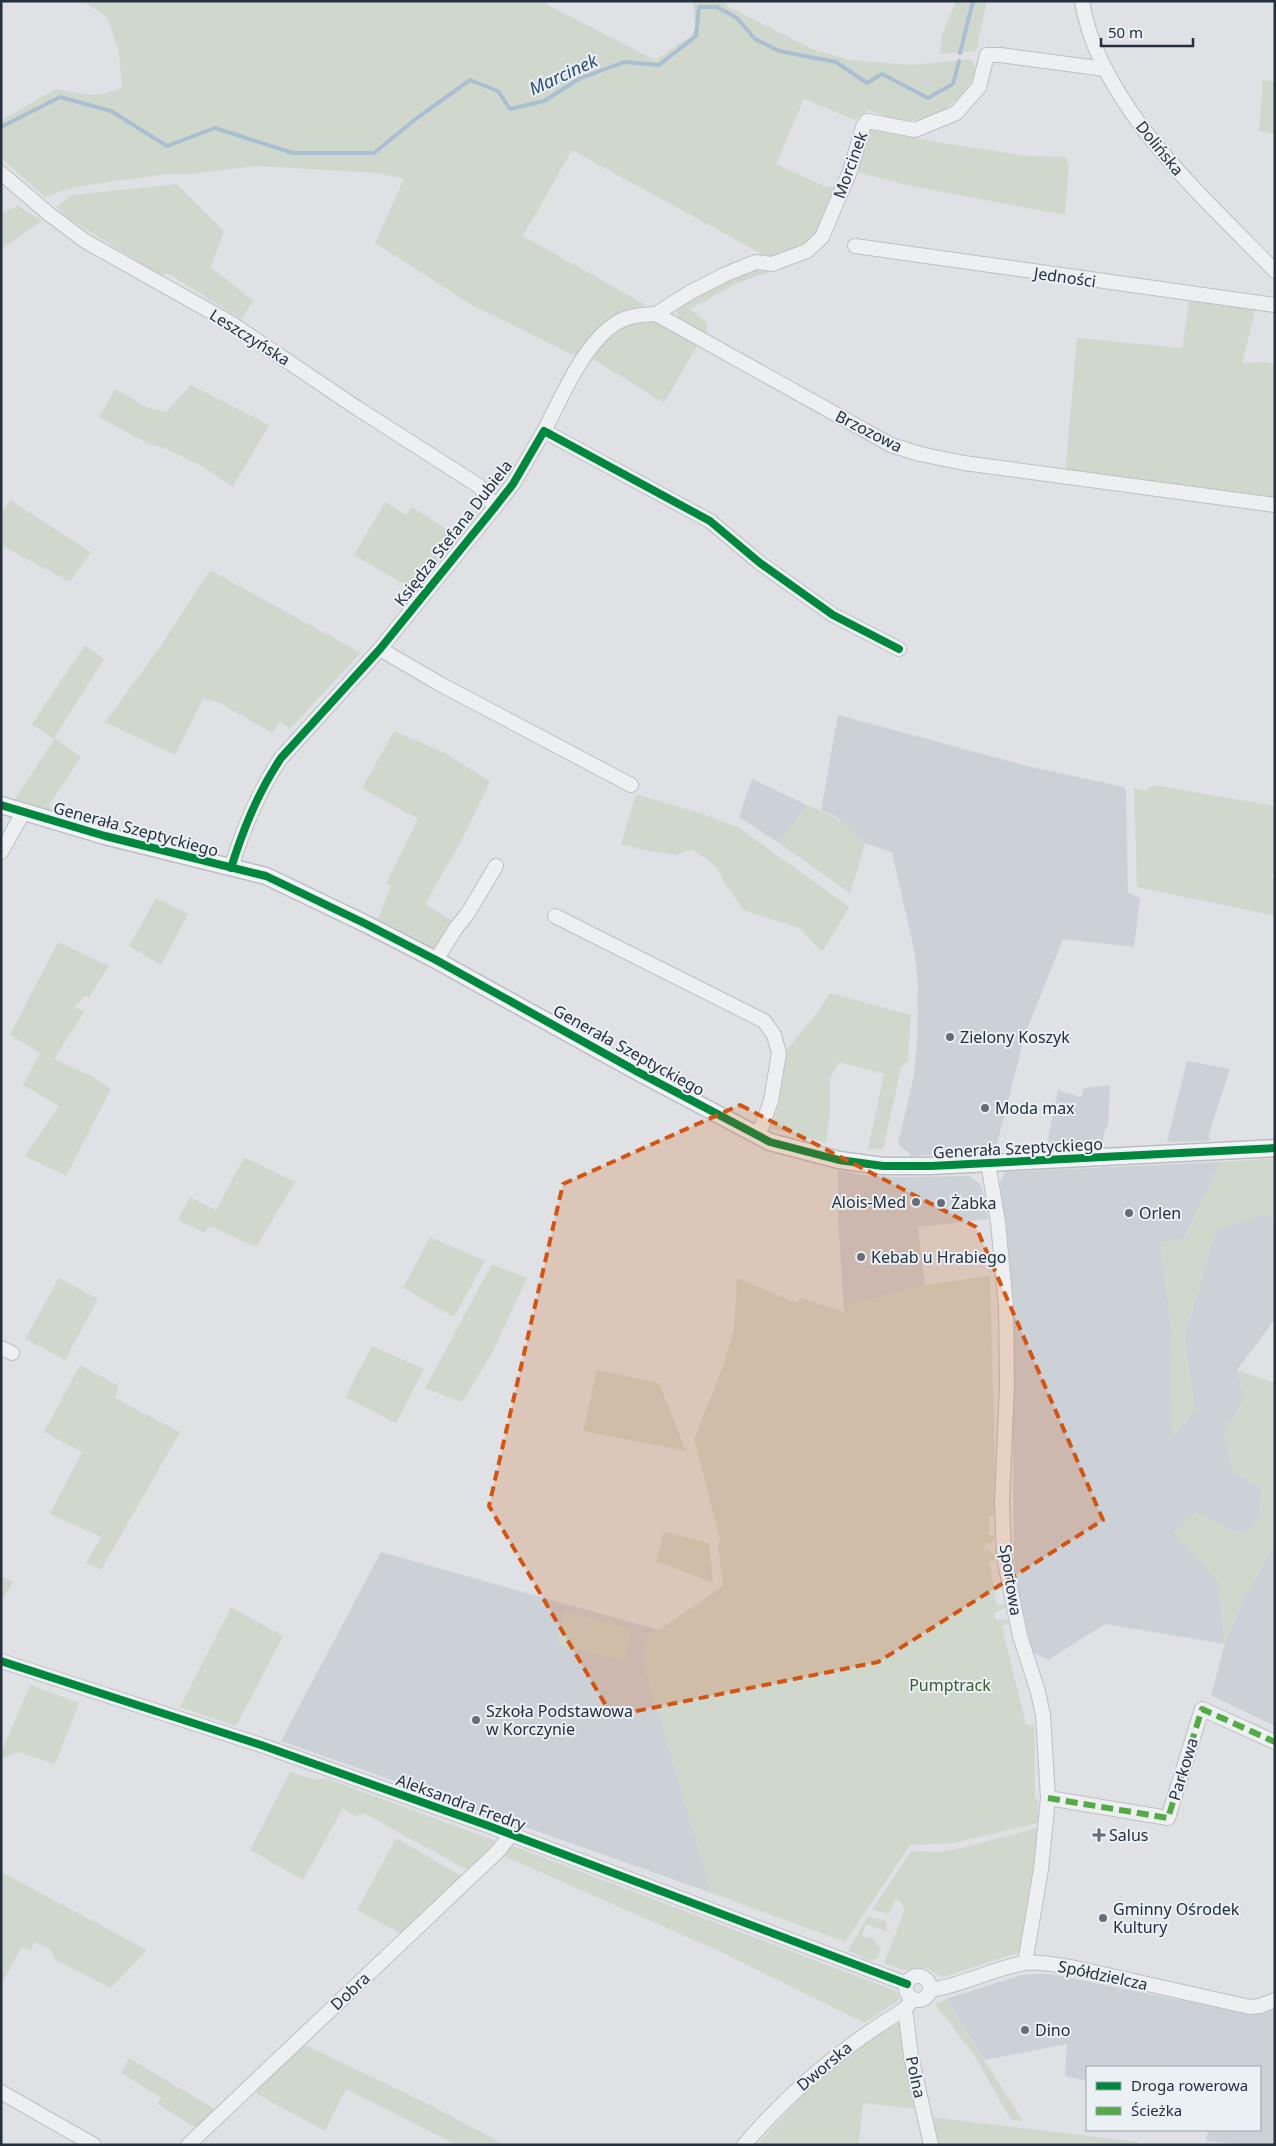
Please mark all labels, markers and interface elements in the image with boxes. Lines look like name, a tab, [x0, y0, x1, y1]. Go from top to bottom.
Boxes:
scale bar	[1101, 15, 1194, 47]
text: 50 m	[1108, 22, 1143, 42]
water label: Marcinek	[525, 47, 602, 100]
street label: Dolińska	[1131, 116, 1189, 180]
street label: Morcinek	[828, 128, 872, 202]
street label: Jedności	[1031, 261, 1097, 292]
street label: Leszczyńska	[206, 304, 294, 370]
street label: Brzozowa	[832, 405, 906, 457]
street label: Księdza Stefana Dubiela	[389, 455, 517, 611]
street label: Generała Szeptyckiego	[51, 796, 221, 862]
street label: Generała Szeptyckiego	[549, 999, 709, 1101]
place label: Zielony Koszyk	[960, 1026, 1070, 1048]
marker: Zielony Koszyk	[944, 1031, 956, 1043]
place label: Moda max	[995, 1097, 1075, 1119]
marker: Moda max	[979, 1102, 991, 1114]
street label: Generała Szeptyckiego	[932, 1133, 1104, 1163]
place label: Alois-Med	[832, 1191, 906, 1213]
place label: Żabka	[951, 1192, 997, 1214]
marker: Alois-Med	[910, 1196, 922, 1208]
marker: Żabka	[935, 1197, 947, 1209]
place label: Orlen	[1139, 1202, 1181, 1224]
marker: Orlen	[1123, 1207, 1135, 1219]
place label: Kebab u Hrabiego	[871, 1246, 1006, 1268]
marker: Kebab u Hrabiego	[855, 1251, 867, 1263]
street label: Sportowa	[995, 1543, 1027, 1617]
park label: Pumptrack	[909, 1674, 991, 1696]
place label: Szkoła Podstawowa w Korczynie	[486, 1700, 633, 1740]
marker: Szkoła Podstawowa w Korczynie	[470, 1714, 482, 1726]
street label: Parkowa	[1163, 1735, 1203, 1803]
street label: Aleksandra Fredry	[393, 1768, 529, 1836]
place label: Salus	[1109, 1824, 1148, 1846]
marker: Salus	[1093, 1829, 1105, 1841]
place label: Gminny Ośrodek Kultury	[1113, 1898, 1240, 1938]
marker: Gminny Ośrodek Kultury	[1097, 1912, 1109, 1924]
street label: Spółdzielcza	[1056, 1955, 1150, 1995]
street label: Dobra	[326, 1967, 374, 2015]
place label: Dino	[1035, 2019, 1070, 2041]
marker: Dino	[1019, 2024, 1031, 2036]
street label: Dworska	[792, 2036, 856, 2096]
street label: Polna	[901, 2054, 931, 2100]
legend	[1086, 2066, 1261, 2131]
text: Droga rowerowa	[1131, 2075, 1248, 2095]
text: Ścieżka	[1131, 2100, 1182, 2120]

